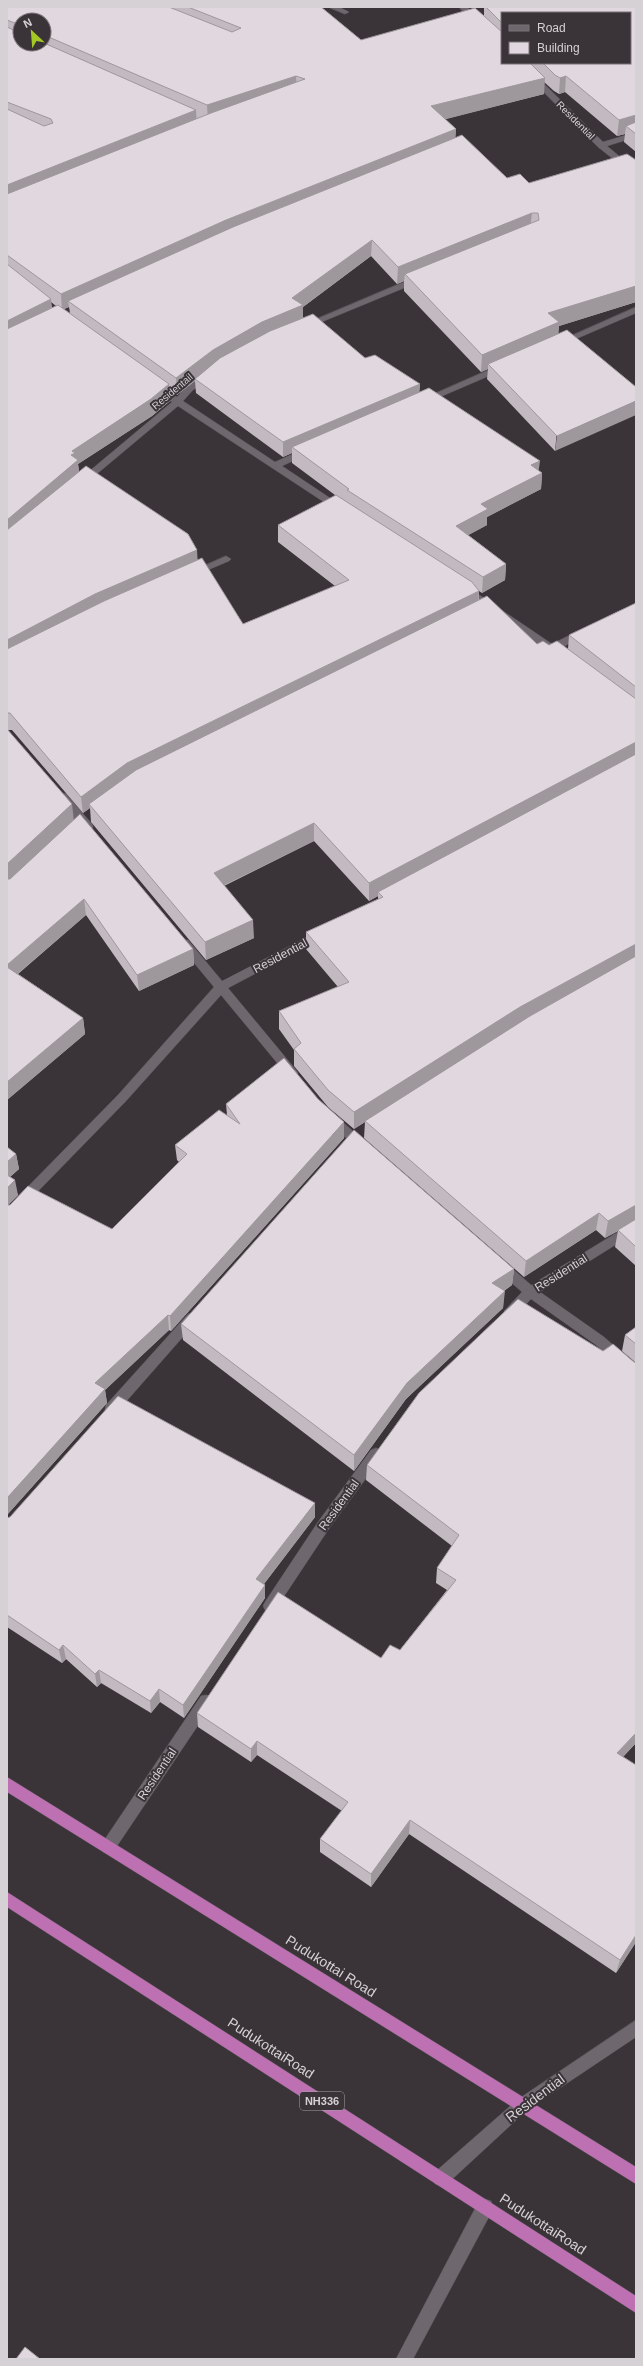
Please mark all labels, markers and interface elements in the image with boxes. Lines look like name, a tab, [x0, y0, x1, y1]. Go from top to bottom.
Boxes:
north arrow	[12, 12, 52, 52]
legend	[501, 12, 631, 64]
text: N	[21, 16, 34, 30]
text: Road	[537, 21, 566, 35]
text: Building	[537, 41, 580, 55]
street label: Residential	[554, 99, 597, 142]
street label: Residentail	[150, 371, 195, 412]
street label: Residential	[251, 936, 309, 976]
street label: Residential	[532, 1251, 590, 1295]
street label: Residential	[316, 1477, 362, 1533]
street label: Residential	[135, 1745, 179, 1803]
street label: Pudukottai Road	[283, 1932, 379, 2000]
street label: PudukottaiRoad	[225, 2014, 317, 2082]
street label: Residential	[503, 2071, 567, 2125]
road number: NH336	[300, 2092, 344, 2110]
street label: PudukottaiRoad	[497, 2190, 589, 2258]

